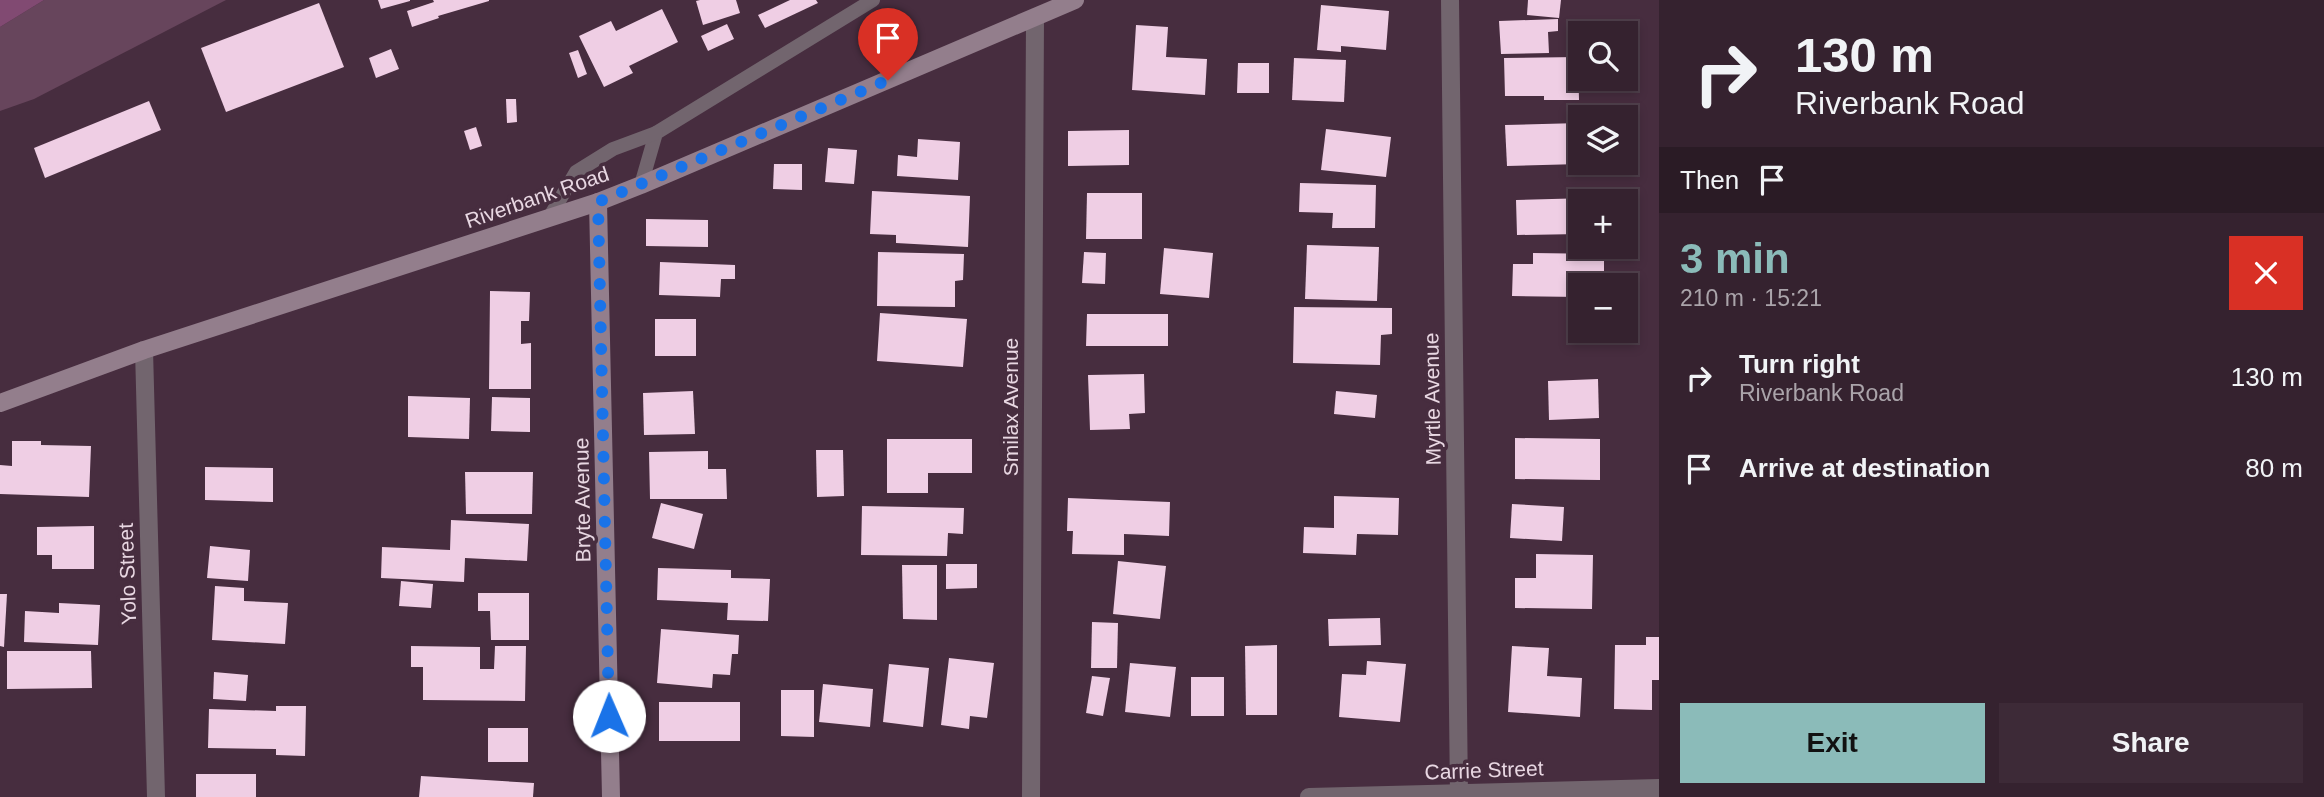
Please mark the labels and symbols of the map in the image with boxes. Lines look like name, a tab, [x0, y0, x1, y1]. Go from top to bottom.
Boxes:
pin	[858, 8, 918, 80]
street label: Riverbank Road	[462, 162, 612, 232]
street label: Myrtle Avenue	[1419, 332, 1445, 466]
street label: Smilax Avenue	[999, 338, 1022, 476]
street label: Bryte Avenue	[569, 438, 595, 562]
street label: Yolo Street	[114, 522, 140, 625]
position arrow	[572, 679, 646, 753]
street label: Carrie Street	[1424, 756, 1544, 784]

